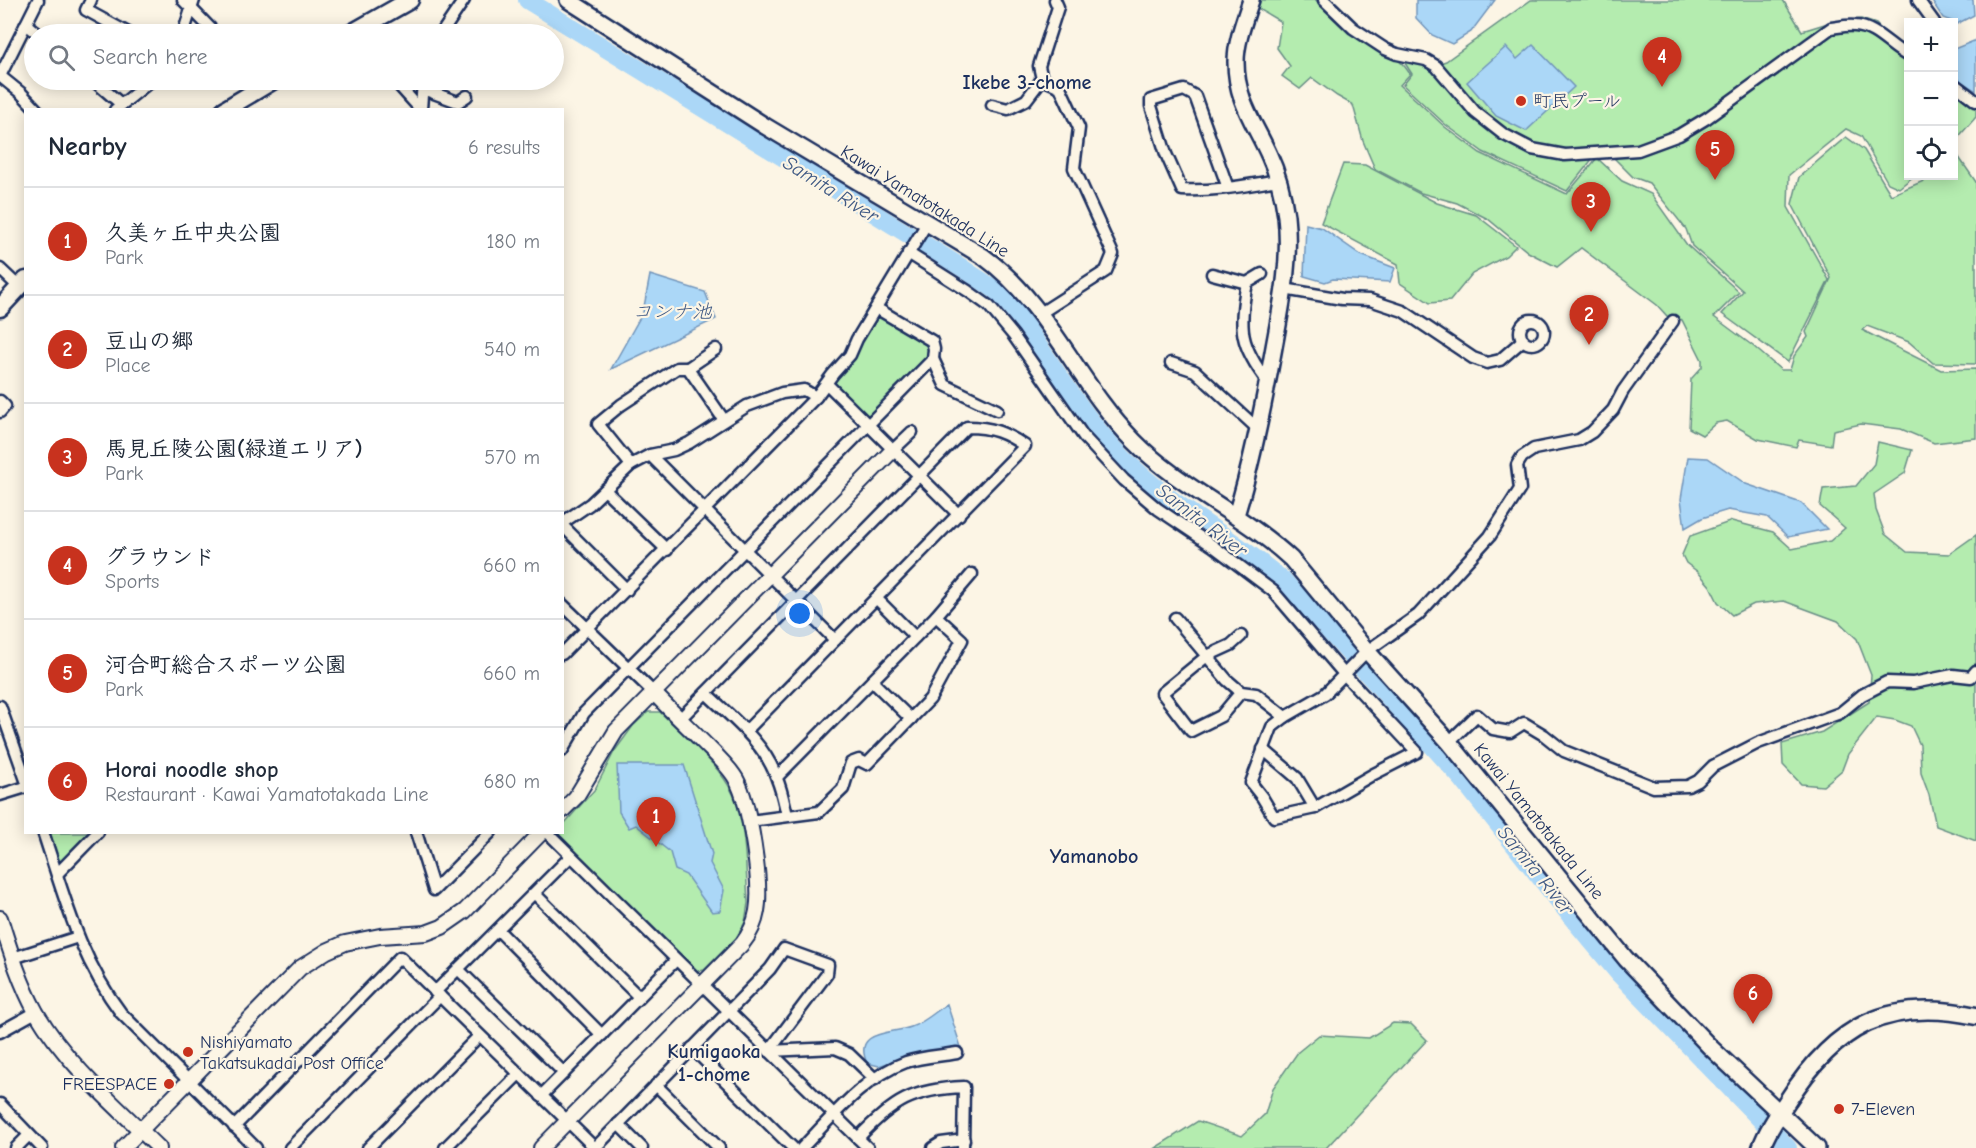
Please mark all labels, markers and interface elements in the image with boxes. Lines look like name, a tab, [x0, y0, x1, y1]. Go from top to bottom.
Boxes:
map controls	[1904, 18, 1958, 180]
button: +	[1904, 18, 1958, 72]
search box	[24, 24, 564, 90]
pin: 4	[1642, 38, 1682, 87]
icon: search	[45, 41, 78, 74]
text: Search here	[93, 44, 208, 70]
district label: Ikebe 3-chome	[963, 71, 1092, 94]
button: −	[1904, 72, 1958, 126]
place label: 町民プール	[1533, 91, 1621, 112]
marker: 町民プール	[1514, 94, 1528, 108]
button: locate	[1904, 126, 1958, 180]
pin: 5	[1696, 130, 1734, 180]
text: Nearby	[48, 132, 127, 162]
text: 6 results	[468, 136, 540, 159]
street label: Kawai Yamatotakada Line	[837, 141, 1013, 262]
water label: Samita River	[779, 151, 884, 228]
pin: 3	[1572, 182, 1610, 232]
text: 久美ヶ丘中央公園	[105, 220, 281, 246]
text: 1	[64, 230, 71, 253]
text: 180 m	[486, 230, 540, 253]
text: Park	[105, 246, 143, 269]
pin: 2	[1570, 296, 1608, 345]
water label: コンナ池	[632, 300, 713, 323]
text: 豆山の郷	[105, 328, 193, 354]
text: 2	[63, 338, 72, 361]
text: 540 m	[484, 338, 540, 361]
text: Place	[105, 354, 151, 377]
text: 馬見丘陵公園(緑道エリア)	[105, 436, 363, 462]
text: 3	[63, 446, 72, 469]
text: 570 m	[484, 446, 540, 469]
text: Park	[105, 462, 143, 485]
water label: Samita River	[1152, 479, 1253, 563]
text: グラウンド	[105, 544, 215, 570]
text: 4	[63, 554, 72, 577]
text: 660 m	[483, 554, 540, 577]
text: Sports	[105, 570, 159, 593]
your location	[785, 599, 814, 628]
text: 河合町総合スポーツ公園	[105, 652, 347, 678]
text: 5	[62, 662, 73, 685]
text: 660 m	[483, 662, 540, 685]
text: Park	[105, 678, 143, 701]
street label: Kawai Yamatotakada Line	[1469, 739, 1608, 904]
text: Horai noodle shop	[105, 757, 278, 783]
text: 6	[62, 770, 73, 793]
text: 680 m	[483, 770, 540, 793]
text: Restaurant · Kawai Yamatotakada Line	[105, 783, 429, 806]
pin: 1	[636, 798, 676, 847]
water label: Samita River	[1493, 821, 1579, 920]
district label: Yamanobo	[1050, 845, 1138, 868]
pin: 6	[1734, 974, 1772, 1024]
place label: Nishiyamato Takatsukadai Post Office	[200, 1032, 384, 1074]
district label: Kumigaoka 1-chome	[667, 1040, 761, 1086]
marker: Nishiyamato Takatsukadai Post Office	[181, 1045, 195, 1059]
place label: FREESPACE	[63, 1074, 157, 1095]
marker: FREESPACE	[162, 1077, 176, 1091]
place label: 7-Eleven	[1851, 1099, 1915, 1120]
marker: 7-Eleven	[1832, 1102, 1846, 1116]

